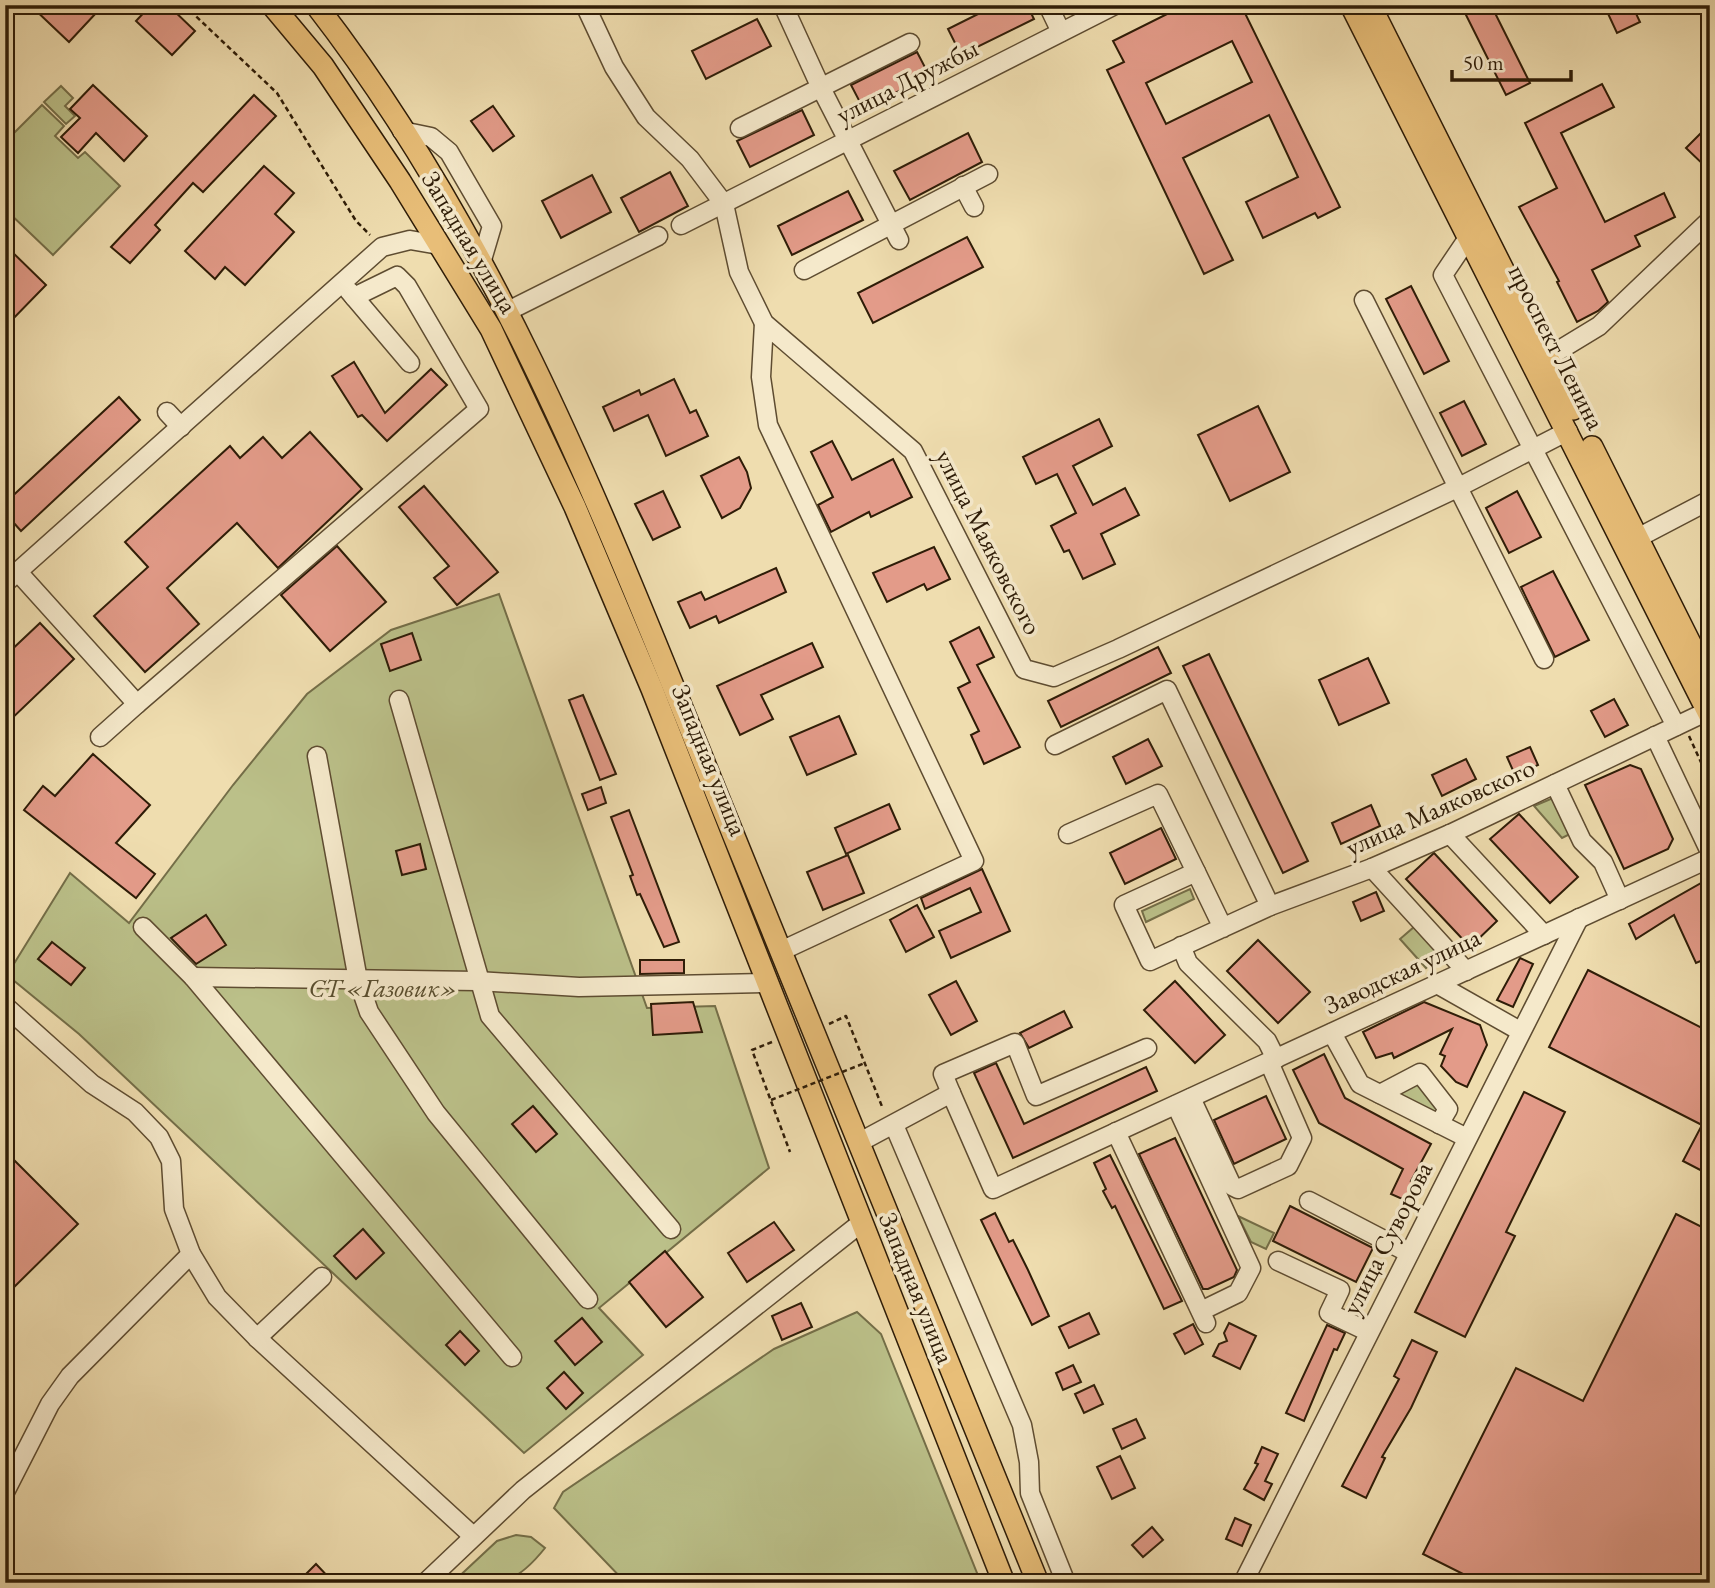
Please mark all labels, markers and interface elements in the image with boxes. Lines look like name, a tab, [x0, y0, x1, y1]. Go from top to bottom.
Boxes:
street label: улица Дружбы	[830, 31, 984, 131]
scale bar	[1452, 38, 1572, 82]
text: 50 m	[1463, 49, 1504, 76]
street label: Западная улица	[414, 165, 526, 320]
street label: проспект Ленина	[1501, 259, 1614, 436]
street label: улица Маяковского	[928, 444, 1050, 640]
street label: Западная улица	[664, 679, 756, 841]
street label: улица Маяковского	[1340, 750, 1540, 864]
street label: Заводская улица	[1318, 920, 1486, 1022]
park label: СТ «Газовик»	[308, 971, 458, 1005]
street label: улица Суворова	[1334, 1155, 1440, 1320]
street label: Западная улица	[871, 1207, 963, 1369]

